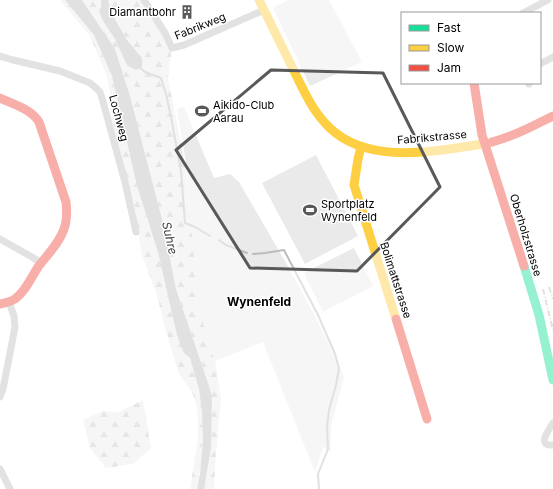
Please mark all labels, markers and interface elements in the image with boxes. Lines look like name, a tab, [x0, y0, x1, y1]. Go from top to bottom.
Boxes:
building icon: Diamantbohr	[179, 4, 195, 20]
place label: Diamantbohr	[109, 5, 176, 19]
street label: Fabrikweg	[172, 9, 228, 43]
legend	[401, 12, 541, 84]
text: Fast	[437, 20, 461, 35]
text: Slow	[437, 40, 465, 55]
text: Jam	[437, 60, 461, 75]
street label: Lochweg	[106, 93, 132, 143]
place label: Aikido-Club Aarau	[213, 98, 275, 125]
sports icon: Aikido-Club Aarau	[194, 103, 210, 119]
street label: Fabrikstrasse	[397, 127, 467, 147]
street label: Oberholzstrasse	[507, 192, 545, 278]
place label: Sportplatz Wynenfeld	[321, 197, 377, 224]
sports icon: Sportplatz Wynenfeld	[302, 202, 318, 218]
water label: Suhre	[159, 220, 181, 256]
street label: Bolimattstrasse	[377, 240, 415, 320]
district label: Wynenfeld	[227, 294, 291, 309]

